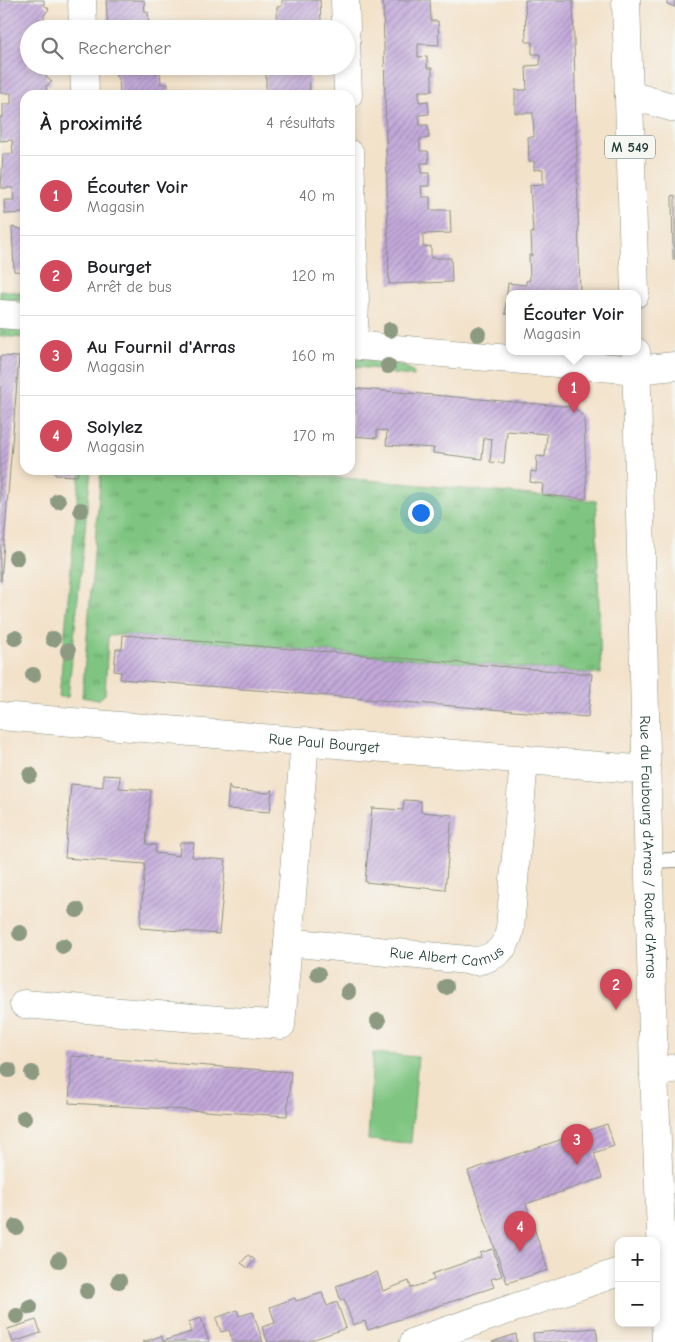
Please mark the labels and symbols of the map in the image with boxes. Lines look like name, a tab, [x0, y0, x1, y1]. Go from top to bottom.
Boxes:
road number: M 549	[605, 136, 655, 158]
pin: 1	[558, 372, 590, 413]
your location	[408, 500, 434, 526]
street label: Rue du Faubourg d'Arras / Route d'Arras	[636, 715, 661, 979]
street label: Rue Paul Bourget	[268, 729, 381, 757]
street label: Rue Albert Camus	[389, 942, 508, 970]
pin: 2	[600, 969, 632, 1010]
pin: 3	[561, 1124, 593, 1165]
pin: 4	[504, 1211, 536, 1252]

